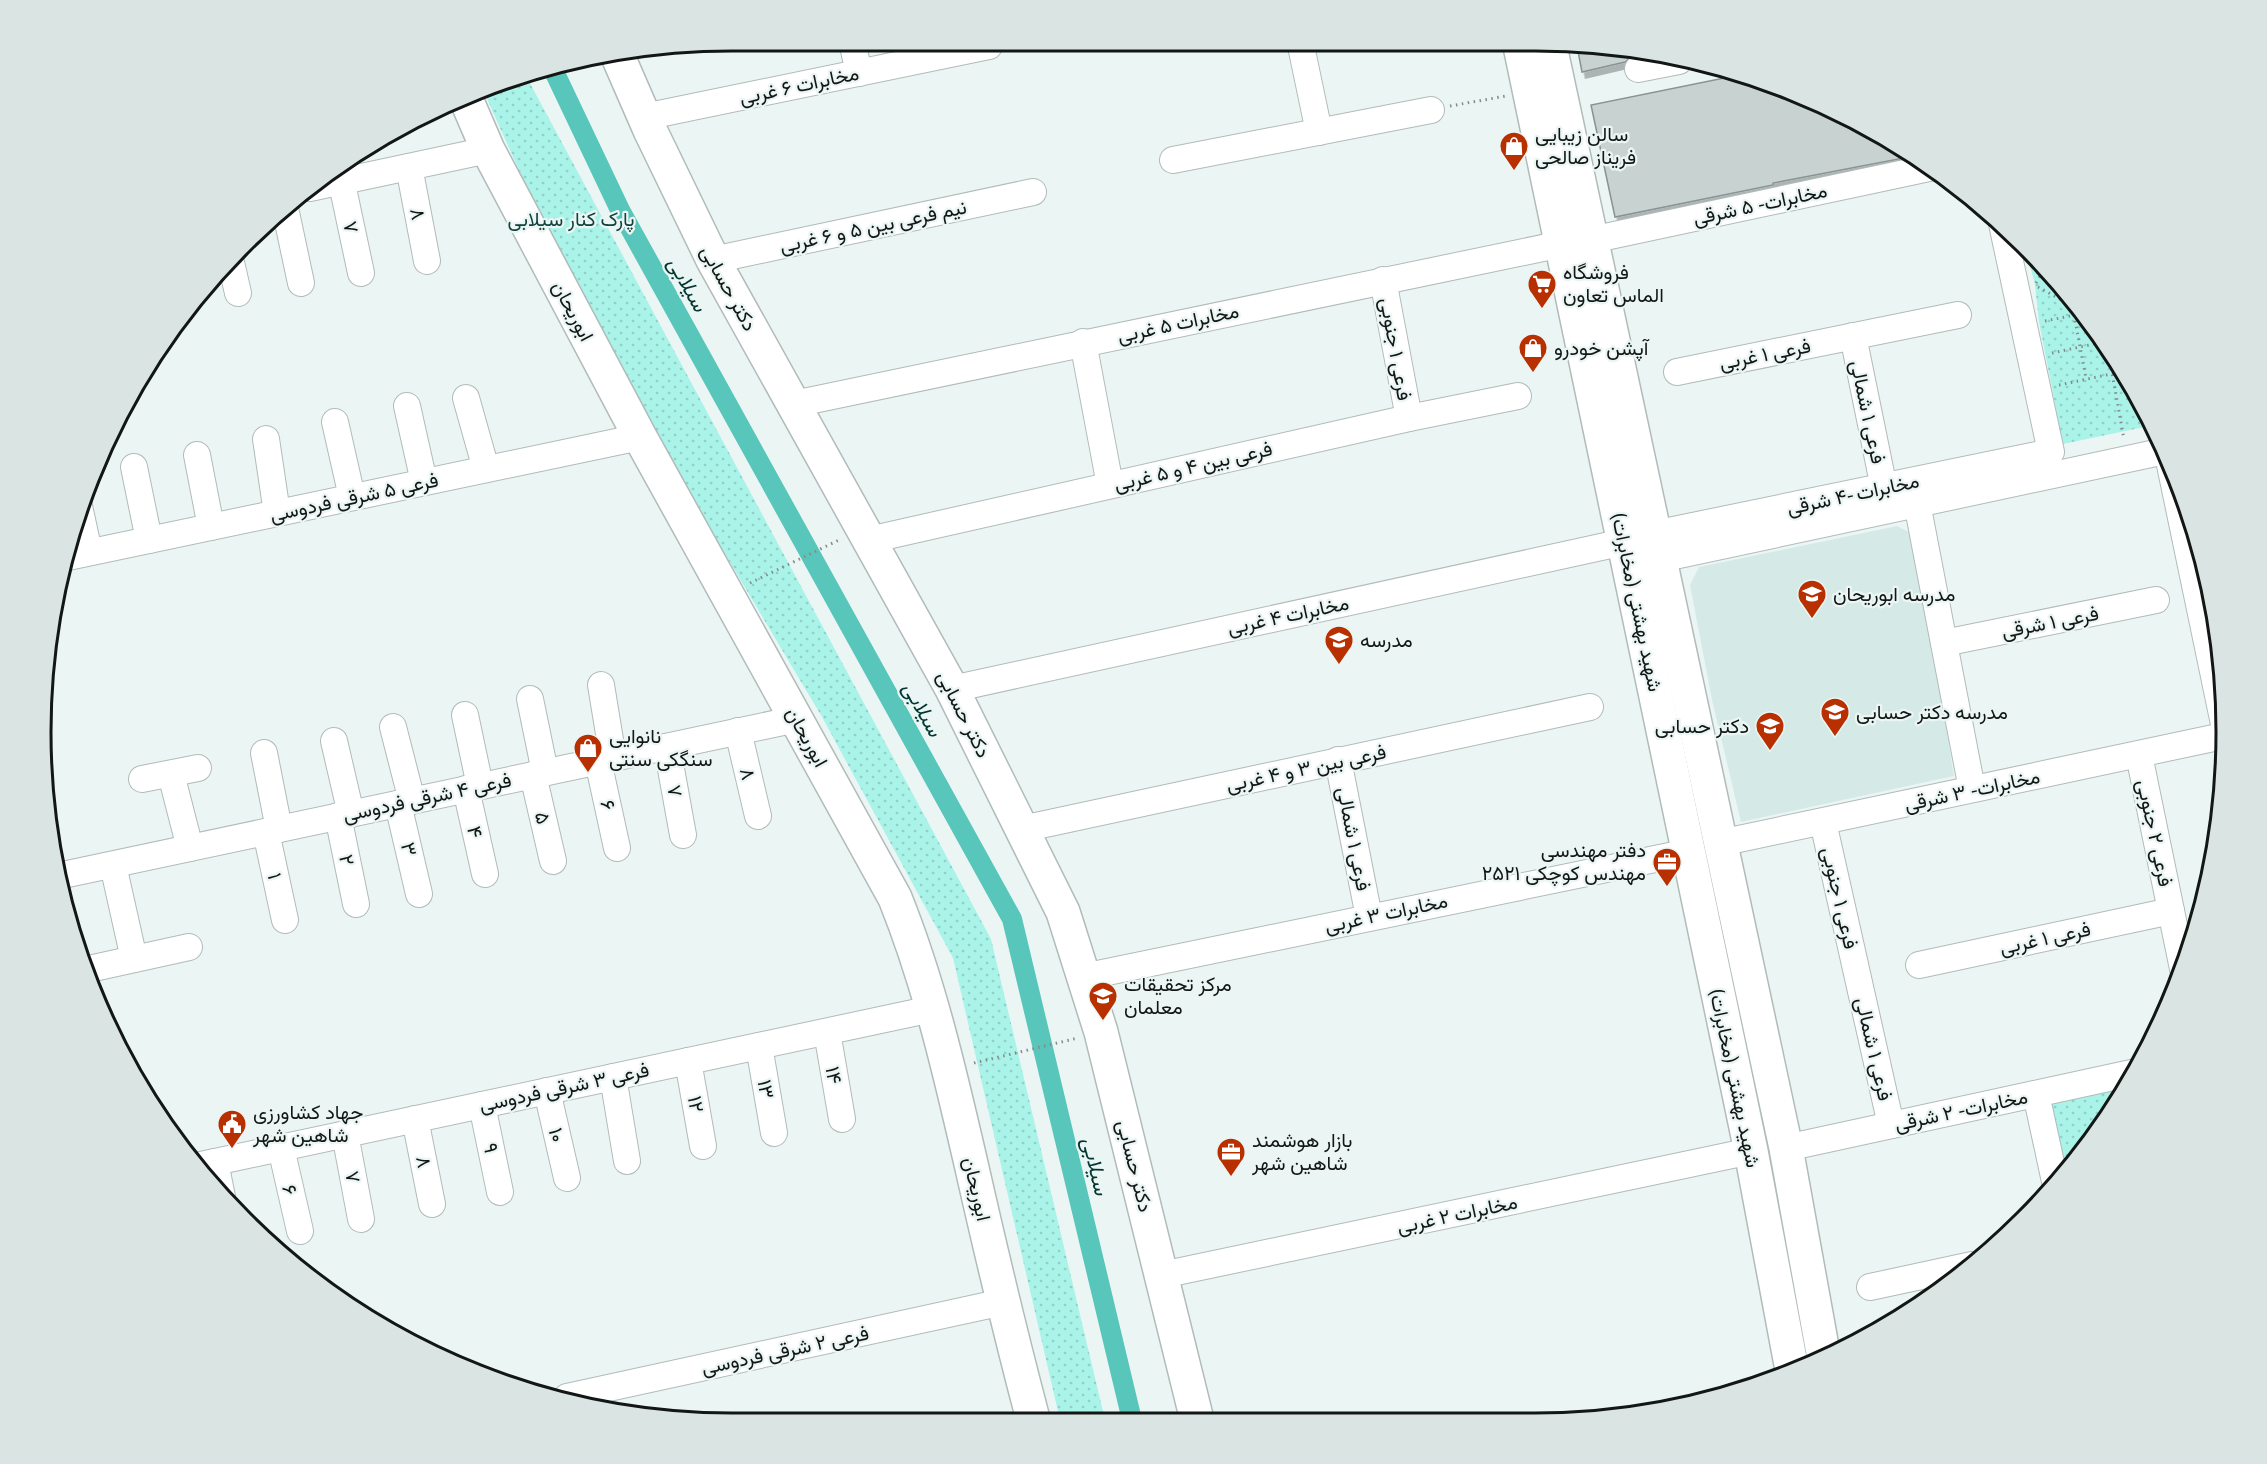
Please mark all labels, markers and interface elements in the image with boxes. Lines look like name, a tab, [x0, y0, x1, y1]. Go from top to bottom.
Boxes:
street label: مخابرات ۶ غربی	[737, 61, 861, 110]
place label: سالن زیبایی فریناز صالحی	[1535, 122, 1636, 170]
shop icon: سالن زیبایی فریناز صالحی	[1498, 130, 1530, 172]
street label: مخابرات - ۵ شرقی	[1691, 178, 1830, 231]
street label: نیم فرعی بین ۵ و ۶ غربی	[777, 194, 969, 259]
street label: ۸	[405, 206, 431, 222]
park label: پارک کنار سیلابی	[507, 207, 635, 233]
street label: ۷	[338, 219, 364, 235]
street label: دکتر حسابی	[695, 241, 762, 336]
water label: سیلابی	[662, 252, 713, 317]
place label: فروشگاه الماس تعاون	[1563, 260, 1664, 308]
supermarket icon: فروشگاه الماس تعاون	[1526, 268, 1558, 310]
street label: ابوریحان	[546, 277, 599, 346]
street label: فرعی ۱ جنوبی	[1374, 296, 1417, 402]
street label: مخابرات ۵ غربی	[1115, 298, 1241, 349]
shop icon: آپشن خودرو	[1517, 332, 1549, 374]
street label: فرعی ۱ غربی	[1717, 333, 1813, 376]
place label: آپشن خودرو	[1554, 336, 1650, 362]
street label: فرعی ۱ شمالی	[1844, 358, 1891, 466]
street label: فرعی بین ۴ و ۵ غربی	[1111, 436, 1275, 497]
street label: فرعی ۵ شرقی فردوسی	[267, 467, 441, 528]
street label: مخابرات -۴ شرقی	[1785, 468, 1922, 521]
street label: شهید بهشتی (مخابرات)	[1605, 510, 1668, 694]
school or university icon: مدرسه ابوریحان	[1796, 578, 1828, 620]
place label: مدرسه ابوریحان	[1833, 582, 1956, 607]
street label: مخابرات ۴ غربی	[1225, 590, 1351, 641]
street label: فرعی ۱ شرقی	[1999, 601, 2101, 644]
school or university icon: مدرسه	[1323, 624, 1355, 666]
place label: مدرسه	[1360, 628, 1413, 653]
street label: دکتر حسابی	[931, 667, 996, 762]
water label: سیلابی	[897, 677, 948, 742]
school or university icon: مدرسه دکتر حسابی	[1819, 696, 1851, 738]
place label: مدرسه دکتر حسابی	[1856, 700, 2008, 725]
street label: ابوریحان	[780, 703, 833, 772]
school or university icon: دکتر حسابی	[1754, 710, 1786, 752]
place label: دکتر حسابی	[1655, 714, 1749, 739]
place label: نانوایی سنگکی سنتی	[609, 724, 712, 771]
shop icon: نانوایی سنگکی سنتی	[572, 732, 604, 774]
street label: فرعی بین ۳ و ۴ غربی	[1224, 739, 1389, 798]
street label: مخابرات - ۳ شرقی	[1902, 764, 2042, 817]
street label: ۸	[735, 766, 761, 782]
street label: فرعی ۴ شرقی فردوسی	[341, 767, 514, 828]
street label: فرعی ۲ جنوبی	[2131, 777, 2178, 889]
street label: ۷	[662, 783, 688, 799]
street label: فرعی ۱ شمالی	[1331, 785, 1376, 893]
street label: ۶	[595, 798, 621, 812]
street label: ۵	[530, 810, 556, 826]
street label: ۴	[462, 824, 488, 840]
place label: دفتر مهندسی ۲۵۲۱ مهندس کوچکی	[1482, 838, 1646, 887]
street label: ۳	[396, 840, 422, 858]
street label: فرعی ۱ جنوبی	[1816, 845, 1863, 952]
office icon: دفتر مهندسی ۲۵۲۱ مهندس کوچکی	[1651, 846, 1683, 888]
street label: ۲	[334, 852, 360, 868]
street label: ۱	[263, 871, 287, 881]
street label: مخابرات ۳ غربی	[1322, 888, 1450, 939]
street label: فرعی ۱ غربی	[1997, 917, 2093, 960]
place label: مرکز تحقیقات معلمان	[1124, 972, 1232, 1019]
school or university icon: مرکز تحقیقات معلمان	[1087, 980, 1119, 1022]
street label: شهید بهشتی (مخابرات)	[1703, 986, 1766, 1170]
street label: فرعی ۱ شمالی	[1849, 995, 1898, 1103]
street label: فرعی ۳ شرقی فردوسی	[477, 1057, 651, 1118]
street label: ۱۴	[821, 1064, 847, 1086]
street label: ۱۳	[753, 1078, 779, 1100]
street label: مخابرات - ۲ شرقی	[1892, 1084, 2030, 1137]
street label: ۱۲	[683, 1094, 709, 1114]
place label: جهاد کشاورزی شاهین شهر	[252, 1100, 363, 1148]
public building icon: جهاد کشاورزی شاهین شهر	[216, 1108, 248, 1150]
street label: دکتر حسابی	[1111, 1117, 1158, 1215]
street label: ۱۰	[544, 1125, 570, 1145]
place label: بازار هوشمند شاهین شهر	[1251, 1128, 1352, 1176]
water label: سیلابی	[1076, 1135, 1115, 1198]
office icon: بازار هوشمند شاهین شهر	[1215, 1136, 1247, 1178]
street label: ۹	[478, 1141, 504, 1155]
street label: ۸	[411, 1154, 437, 1170]
street label: ابوریحان	[957, 1155, 996, 1224]
street label: ۷	[340, 1169, 366, 1185]
street label: ۶	[277, 1183, 303, 1197]
street label: مخابرات ۲ غربی	[1395, 1190, 1520, 1239]
street label: فرعی ۲ شرقی فردوسی	[699, 1321, 871, 1380]

